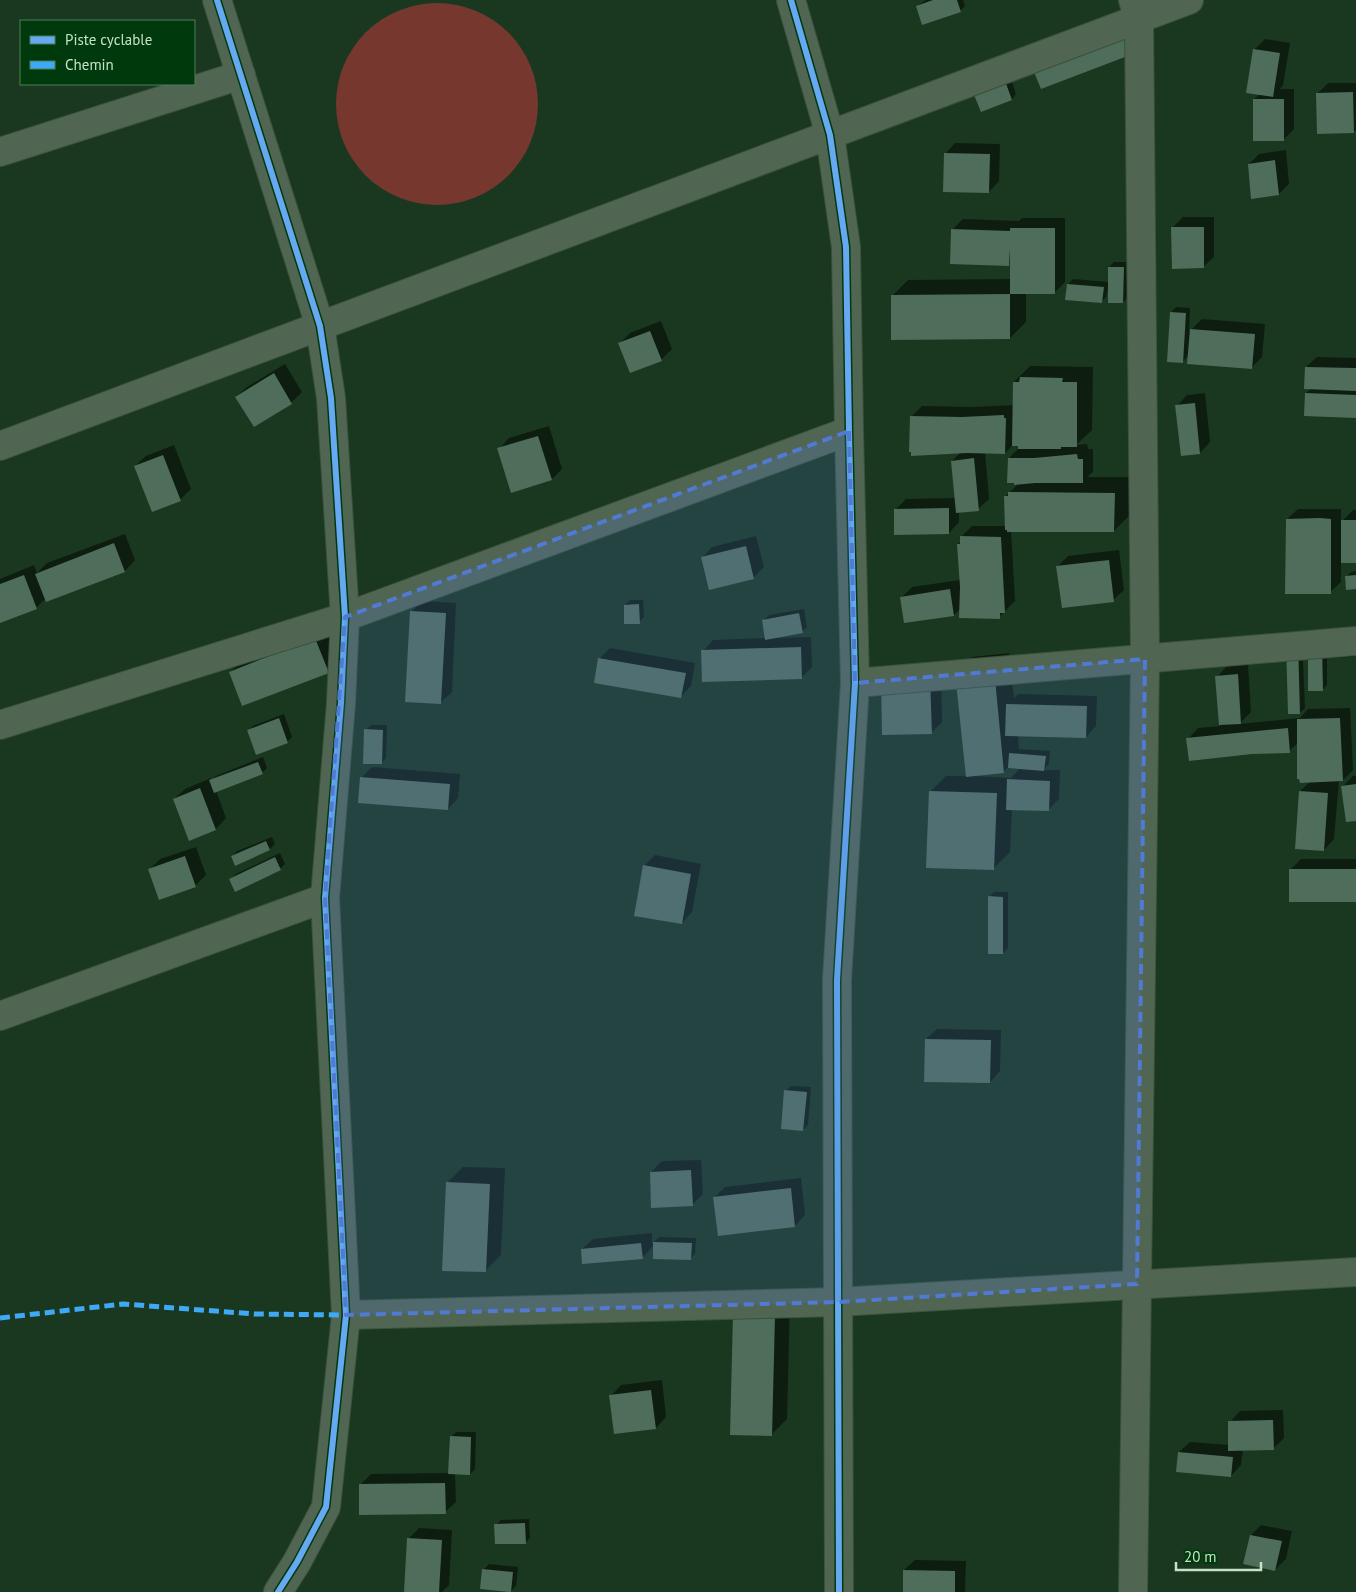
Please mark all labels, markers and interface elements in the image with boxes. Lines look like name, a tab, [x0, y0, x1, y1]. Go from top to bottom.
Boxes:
legend	[20, 20, 195, 85]
text: Piste cyclable	[65, 30, 152, 49]
text: Chemin	[65, 55, 114, 74]
scale bar	[1176, 1540, 1261, 1572]
text: 20 m	[1184, 1547, 1217, 1566]

